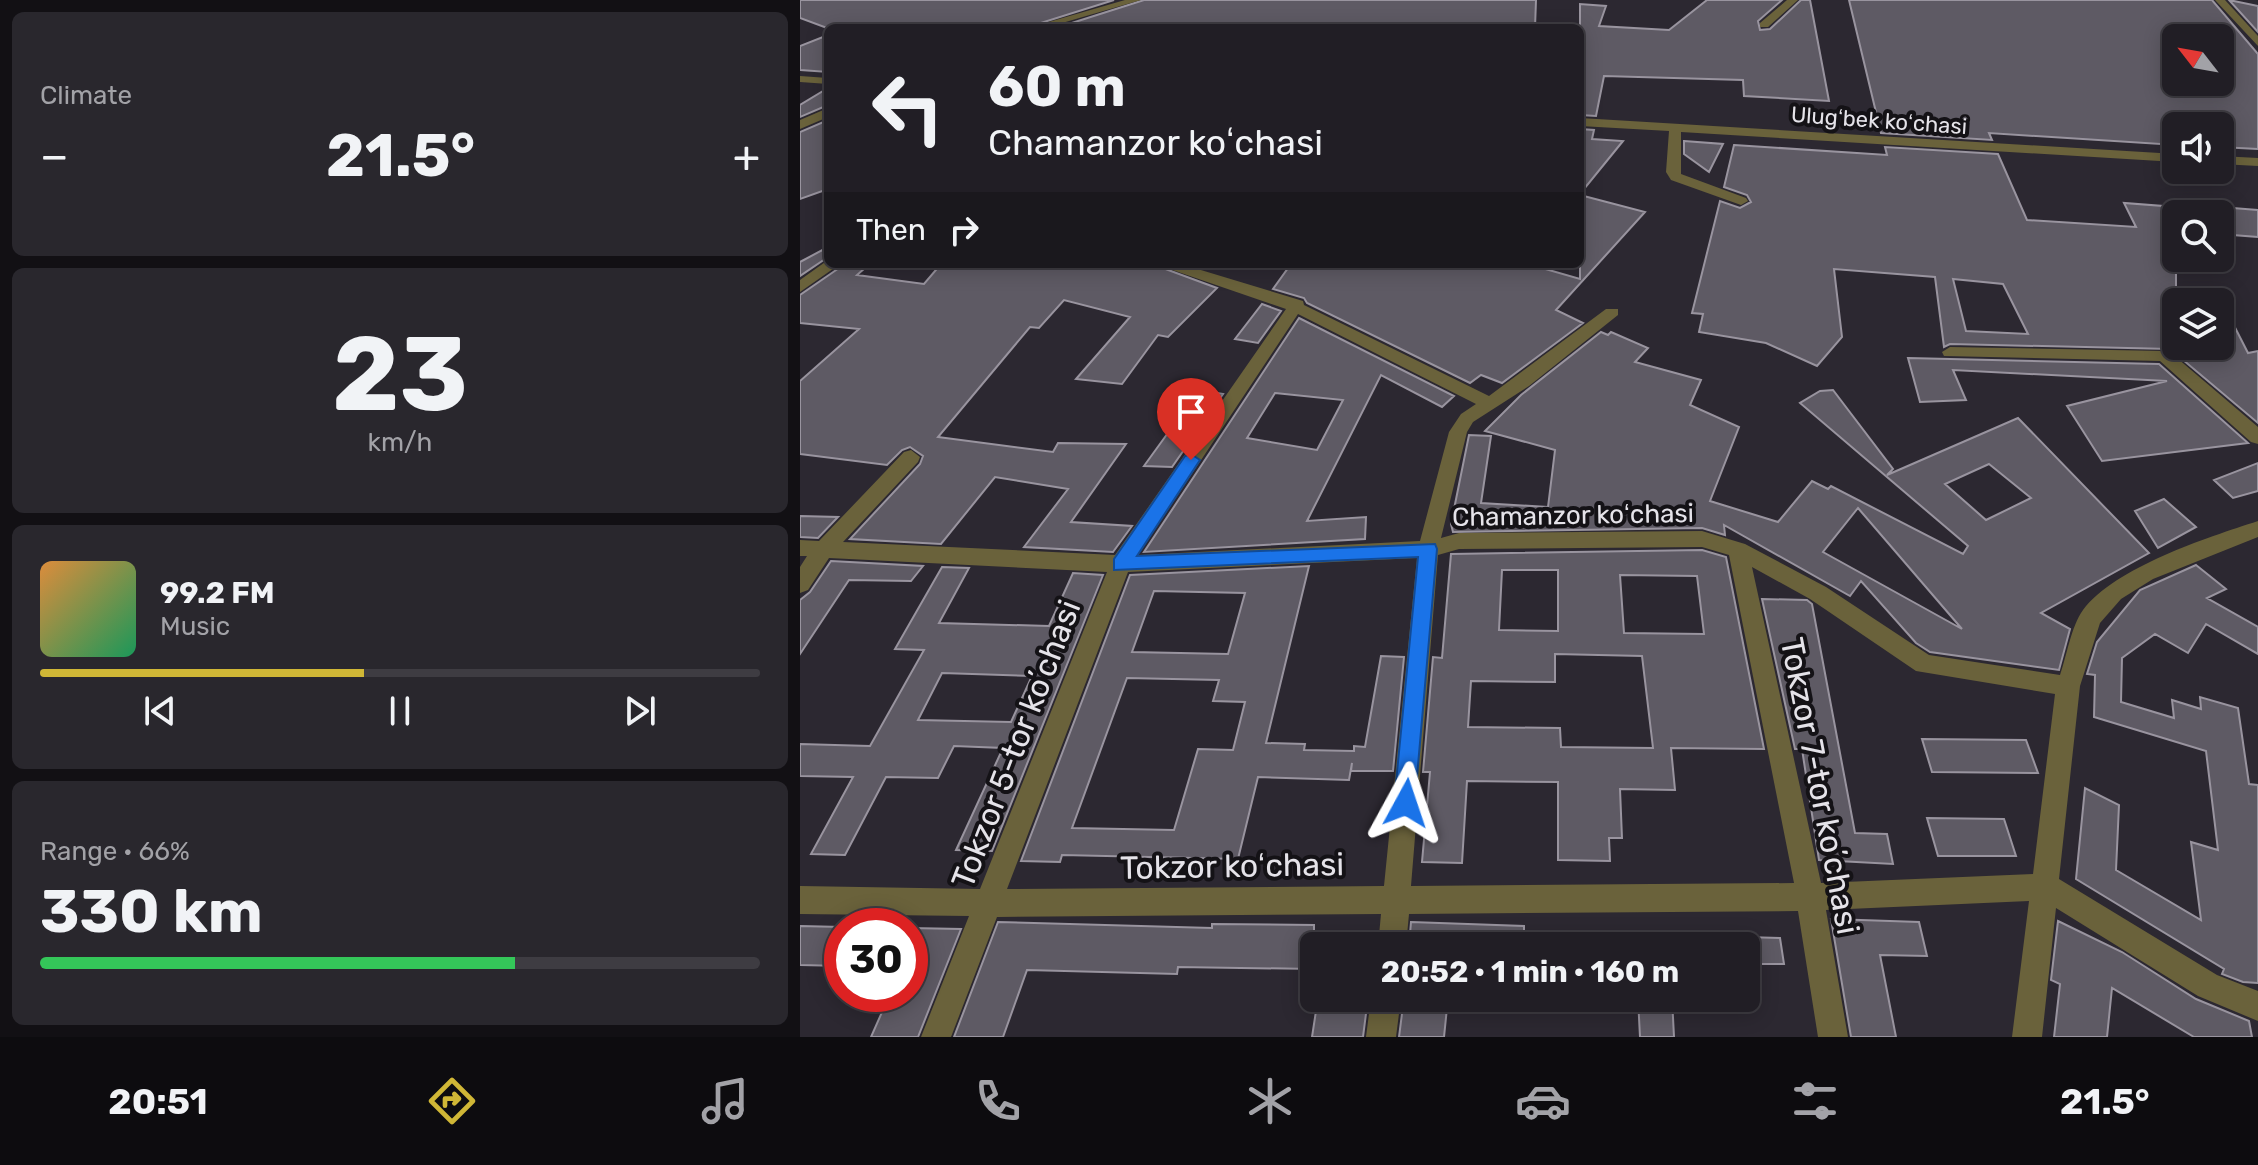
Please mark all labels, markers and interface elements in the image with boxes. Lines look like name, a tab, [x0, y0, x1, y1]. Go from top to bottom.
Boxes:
north arrow	[2162, 24, 2234, 96]
map controls	[2162, 24, 2234, 360]
text: 60 m	[988, 54, 1126, 120]
icon: left	[856, 56, 960, 160]
text: Climate	[40, 80, 132, 111]
street label: Ulugʻbek koʻchasi	[1790, 101, 1968, 140]
button: sound	[2162, 112, 2234, 184]
text: 21.5°	[326, 120, 475, 191]
text: Chamanzor koʻchasi	[988, 121, 1323, 164]
text: −	[40, 130, 69, 182]
text: +	[733, 130, 760, 182]
button: search	[2162, 200, 2234, 272]
icon: right	[942, 208, 986, 252]
text: Then	[856, 212, 926, 248]
button: layers	[2162, 288, 2234, 360]
text: 23	[332, 313, 468, 436]
pin	[1157, 378, 1225, 460]
icon: arrive	[1169, 390, 1213, 434]
text: km/h	[368, 427, 432, 458]
street label: Chamanzor koʻchasi	[1452, 498, 1694, 533]
text: 99.2 FM	[160, 575, 275, 611]
street label: Tokzor 5-tor koʼchasi	[944, 595, 1088, 893]
text: Music	[160, 611, 230, 642]
street label: Tokzor 7-tor koʼchasi	[1773, 634, 1867, 938]
icon: previous	[138, 689, 182, 733]
icon: pause	[378, 689, 422, 733]
icon: next	[618, 689, 662, 733]
position arrow	[1364, 761, 1448, 845]
text: Range · 66%	[40, 836, 190, 867]
street label: Tokzor koʻchasi	[1120, 845, 1344, 887]
text: 330 km	[40, 876, 263, 947]
speed limit sign: 30	[824, 908, 928, 1012]
text: 20:52 · 1 min · 160 m	[1381, 954, 1679, 990]
icon: directions	[424, 1073, 480, 1129]
icon: music	[697, 1073, 753, 1129]
icon: phone	[970, 1073, 1026, 1129]
icon: climate	[1242, 1073, 1298, 1129]
icon: car	[1515, 1073, 1571, 1129]
icon: filters	[1787, 1073, 1843, 1129]
text: 20:51	[108, 1080, 208, 1123]
text: 21.5°	[2060, 1080, 2150, 1123]

